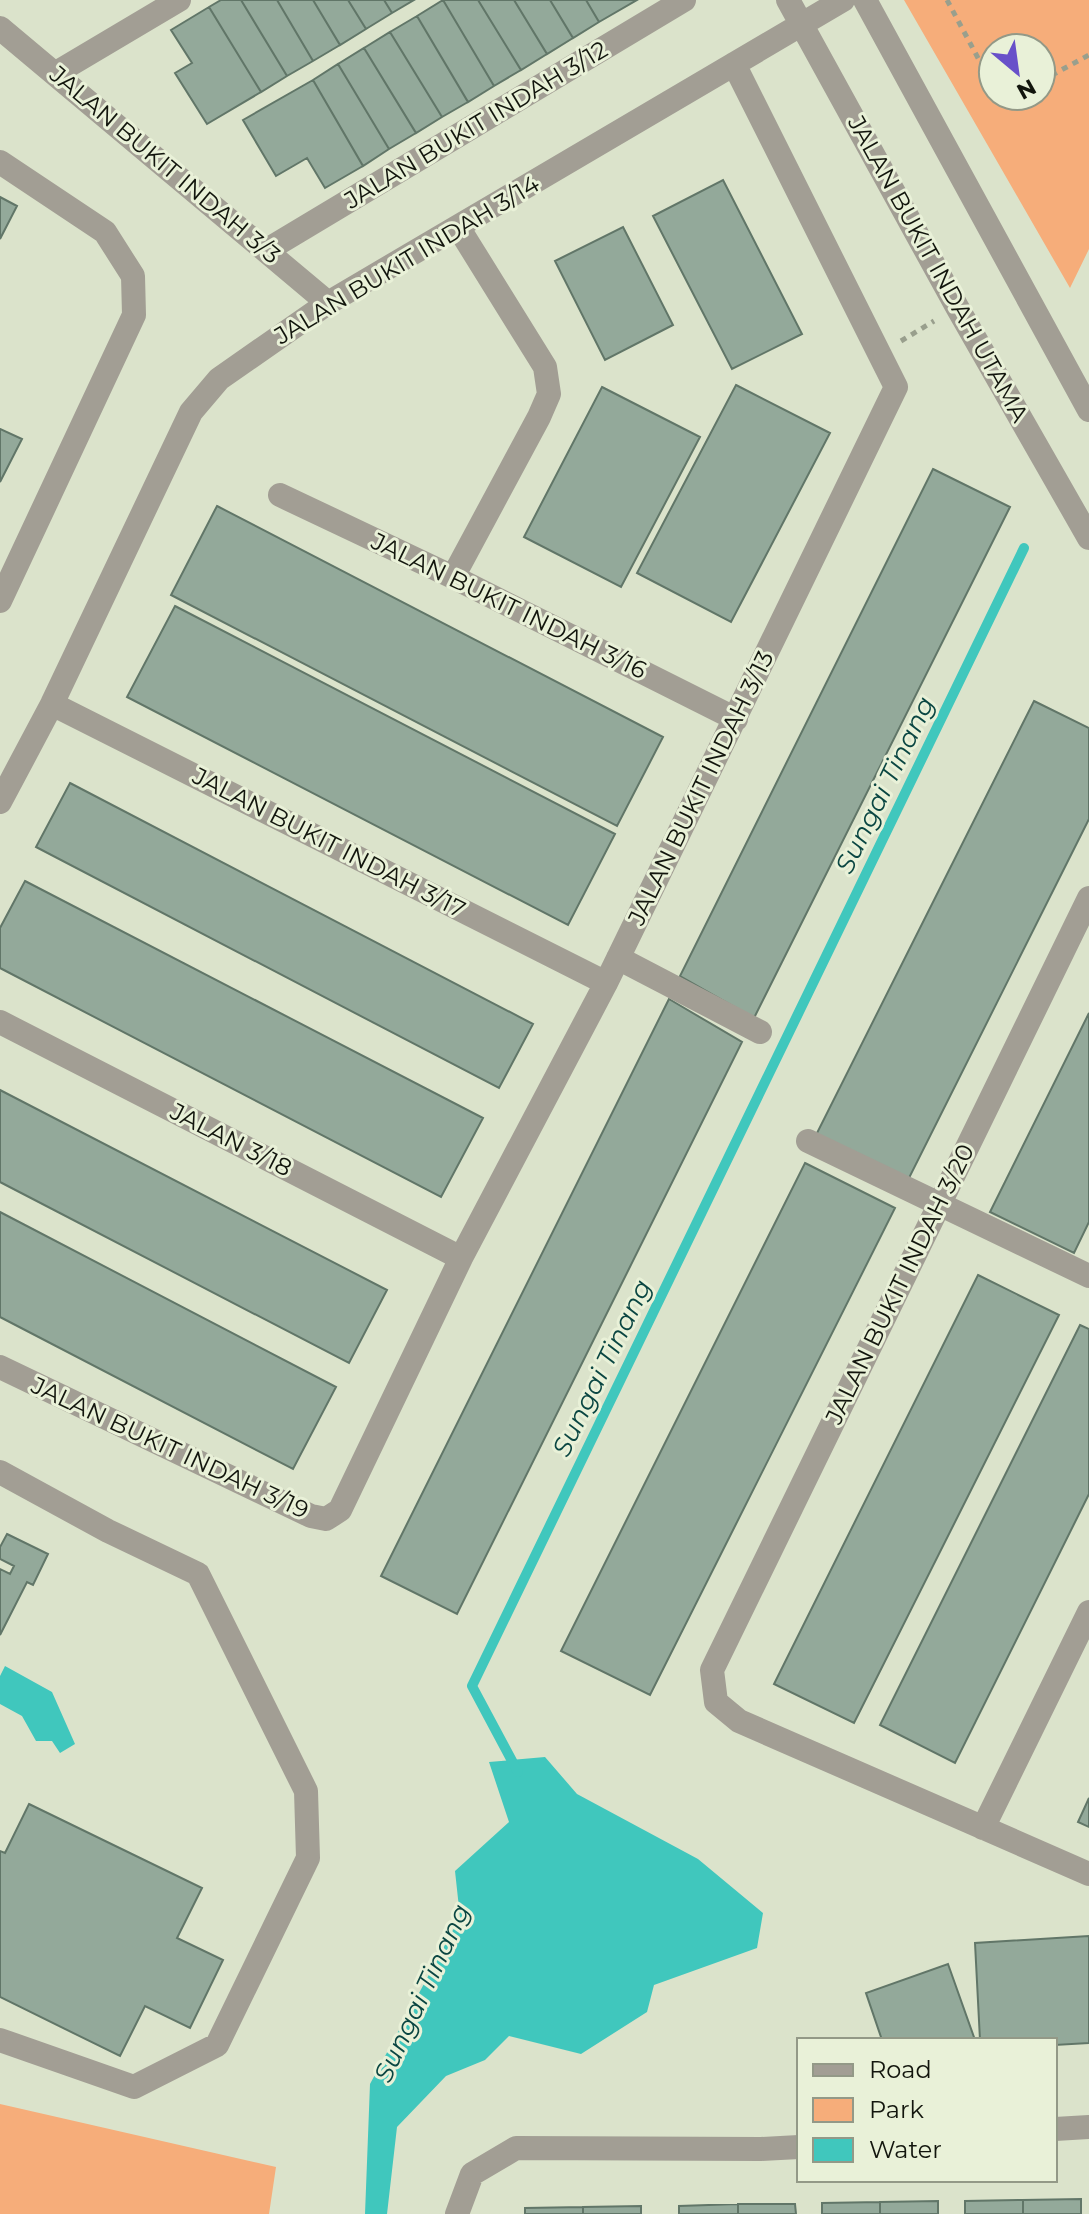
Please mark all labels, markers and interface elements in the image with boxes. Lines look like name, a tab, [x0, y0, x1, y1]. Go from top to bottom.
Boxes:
north arrow	[977, 32, 1057, 112]
street label: JALAN BUKIT INDAH 3/12	[338, 35, 612, 215]
street label: JALAN BUKIT INDAH 3/3	[43, 59, 286, 270]
text: N	[1012, 73, 1041, 105]
street label: JALAN BUKIT INDAH UTAMA	[841, 110, 1035, 428]
street label: JALAN BUKIT INDAH 3/14	[268, 169, 544, 351]
street label: JALAN BUKIT INDAH 3/16	[366, 526, 651, 685]
street label: JALAN BUKIT INDAH 3/13	[621, 646, 780, 930]
water label: Sungai Tinang	[828, 691, 942, 879]
street label: JALAN BUKIT INDAH 3/17	[187, 761, 470, 924]
street label: JALAN 3/18	[165, 1096, 297, 1183]
street label: JALAN BUKIT INDAH 3/20	[819, 1139, 980, 1429]
water label: Sungai Tinang	[545, 1274, 659, 1462]
street label: JALAN BUKIT INDAH 3/19	[26, 1370, 313, 1525]
water label: Sungai Tinang	[367, 1899, 477, 2087]
legend	[797, 2038, 1057, 2182]
text: Road	[869, 2055, 932, 2084]
text: Park	[869, 2095, 924, 2124]
text: Water	[869, 2135, 942, 2164]

